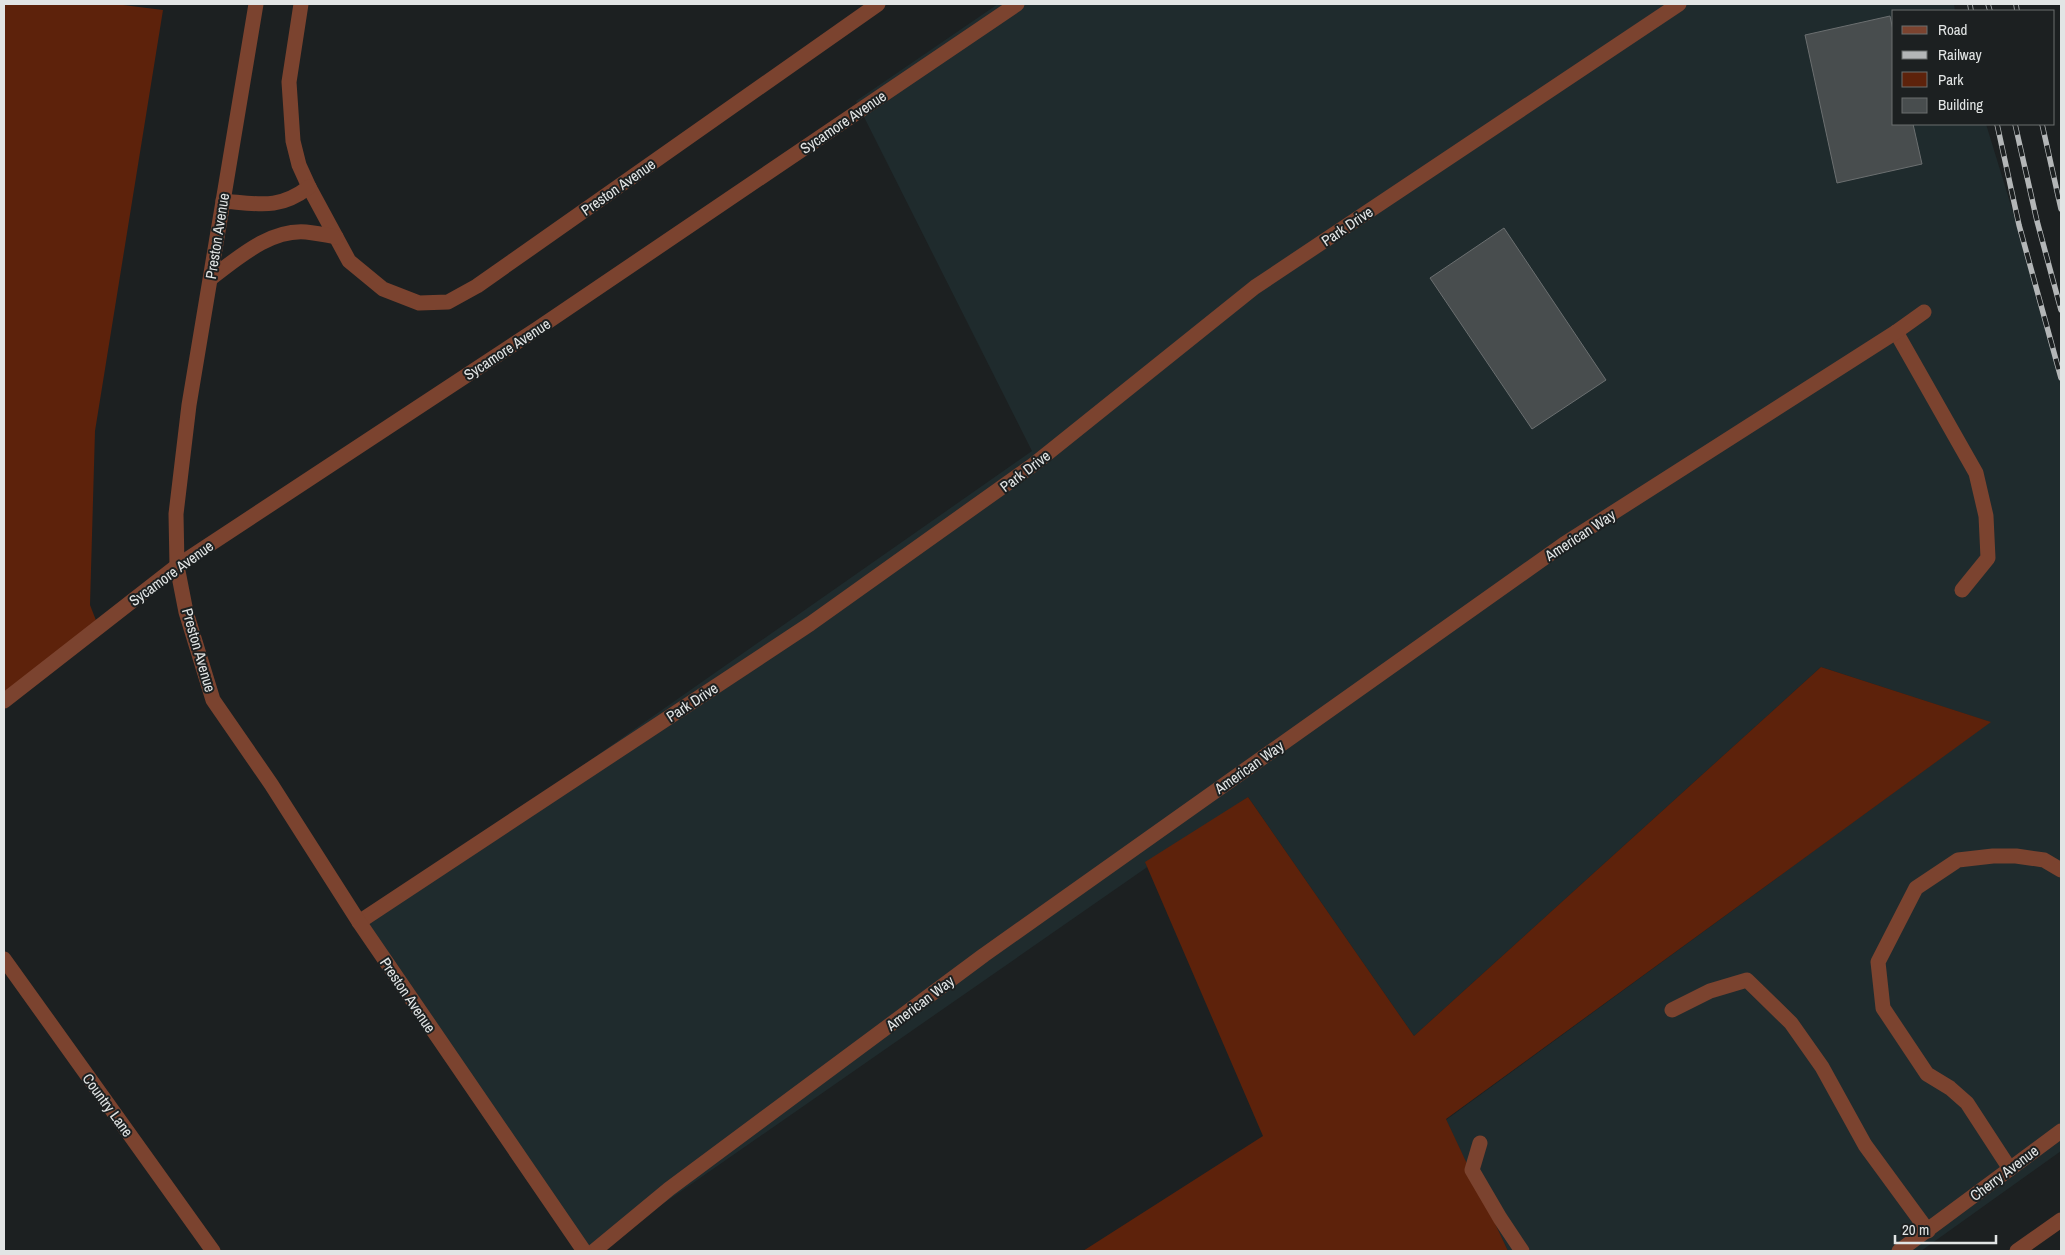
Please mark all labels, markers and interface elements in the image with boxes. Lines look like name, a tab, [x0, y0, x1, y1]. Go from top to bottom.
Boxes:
legend	[1892, 10, 2055, 125]
text: Road	[1938, 19, 1967, 40]
text: Railway	[1938, 44, 1983, 65]
text: Park	[1938, 69, 1964, 90]
street label: Sycamore Avenue	[796, 85, 890, 159]
text: Building	[1938, 94, 1983, 115]
street label: Preston Avenue	[576, 153, 660, 220]
street label: Preston Avenue	[200, 191, 234, 280]
street label: Park Drive	[1317, 201, 1377, 251]
street label: Sycamore Avenue	[460, 313, 555, 385]
street label: Park Drive	[995, 445, 1055, 497]
street label: American Way	[1540, 504, 1620, 566]
street label: Sycamore Avenue	[125, 535, 218, 611]
street label: Preston Avenue	[177, 605, 221, 695]
street label: Park Drive	[662, 677, 722, 727]
street label: American Way	[1209, 735, 1289, 799]
street label: Preston Avenue	[375, 953, 441, 1037]
street label: American Way	[881, 970, 959, 1036]
street label: Country Lane	[78, 1069, 138, 1141]
street label: Cherry Avenue	[1965, 1140, 2043, 1206]
scale bar	[1895, 1212, 1996, 1244]
text: 20 m	[1902, 1219, 1929, 1240]

